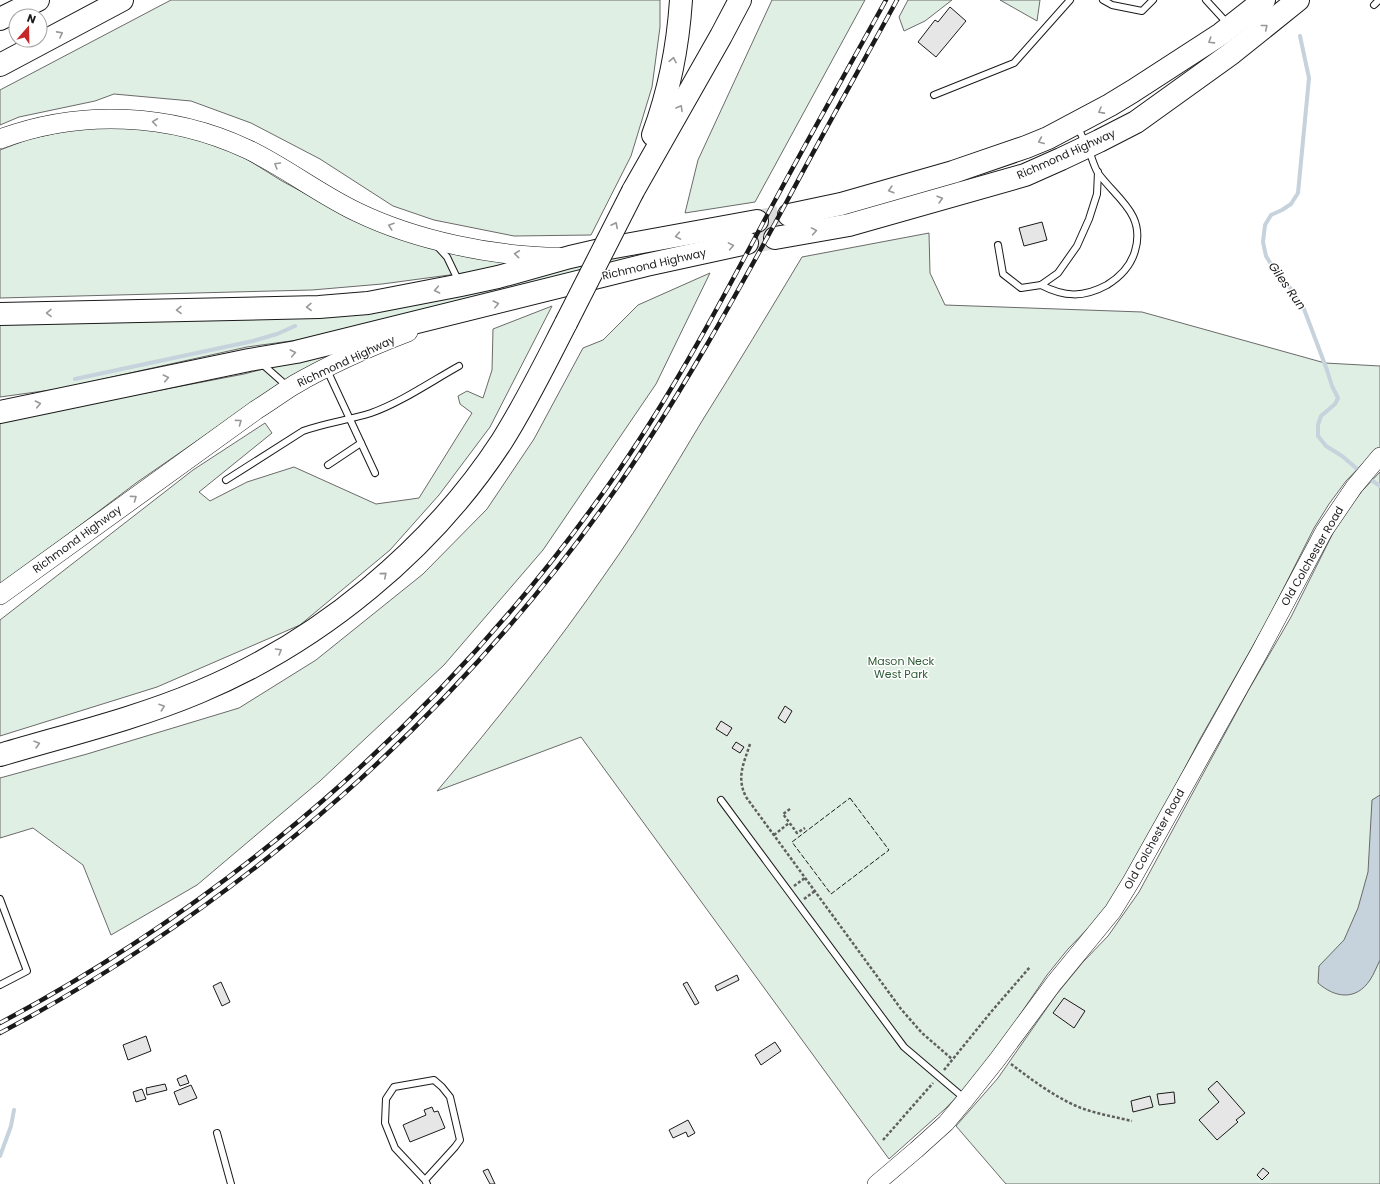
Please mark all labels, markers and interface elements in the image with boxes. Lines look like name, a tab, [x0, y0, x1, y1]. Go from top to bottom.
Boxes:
north arrow	[8, 8, 48, 48]
text: N	[25, 10, 38, 28]
one-way arrow	[1261, 25, 1268, 32]
one-way arrow	[55, 31, 63, 39]
one-way arrow	[1208, 36, 1215, 43]
one-way arrow	[669, 57, 677, 63]
one-way arrow	[675, 105, 682, 112]
one-way arrow	[1098, 106, 1105, 113]
one-way arrow	[152, 118, 158, 127]
street label: Richmond Highway	[1014, 125, 1119, 183]
one-way arrow	[1038, 136, 1045, 144]
one-way arrow	[273, 162, 281, 169]
one-way arrow	[888, 185, 895, 194]
one-way arrow	[936, 195, 943, 204]
one-way arrow	[387, 222, 394, 231]
one-way arrow	[610, 222, 618, 230]
one-way arrow	[811, 228, 817, 236]
one-way arrow	[675, 231, 681, 239]
one-way arrow	[728, 242, 734, 251]
street label: Richmond Highway	[600, 244, 708, 284]
one-way arrow	[514, 250, 520, 259]
water label: Giles Run	[1265, 258, 1310, 313]
one-way arrow	[434, 285, 440, 293]
one-way arrow	[492, 300, 499, 308]
one-way arrow	[306, 303, 312, 311]
one-way arrow	[176, 306, 182, 314]
one-way arrow	[46, 309, 52, 317]
street label: Richmond Highway	[294, 331, 398, 391]
one-way arrow	[290, 349, 296, 357]
one-way arrow	[162, 374, 169, 382]
one-way arrow	[35, 400, 41, 408]
one-way arrow	[235, 420, 242, 427]
one-way arrow	[129, 496, 136, 503]
street label: Richmond Highway	[29, 501, 125, 577]
street label: Old Colchester Road	[1277, 503, 1347, 609]
one-way arrow	[380, 573, 387, 580]
one-way arrow	[275, 648, 282, 656]
park label: Mason Neck West Park	[868, 653, 935, 682]
one-way arrow	[158, 703, 165, 711]
one-way arrow	[34, 740, 41, 749]
street label: Old Colchester Road	[1120, 786, 1188, 892]

